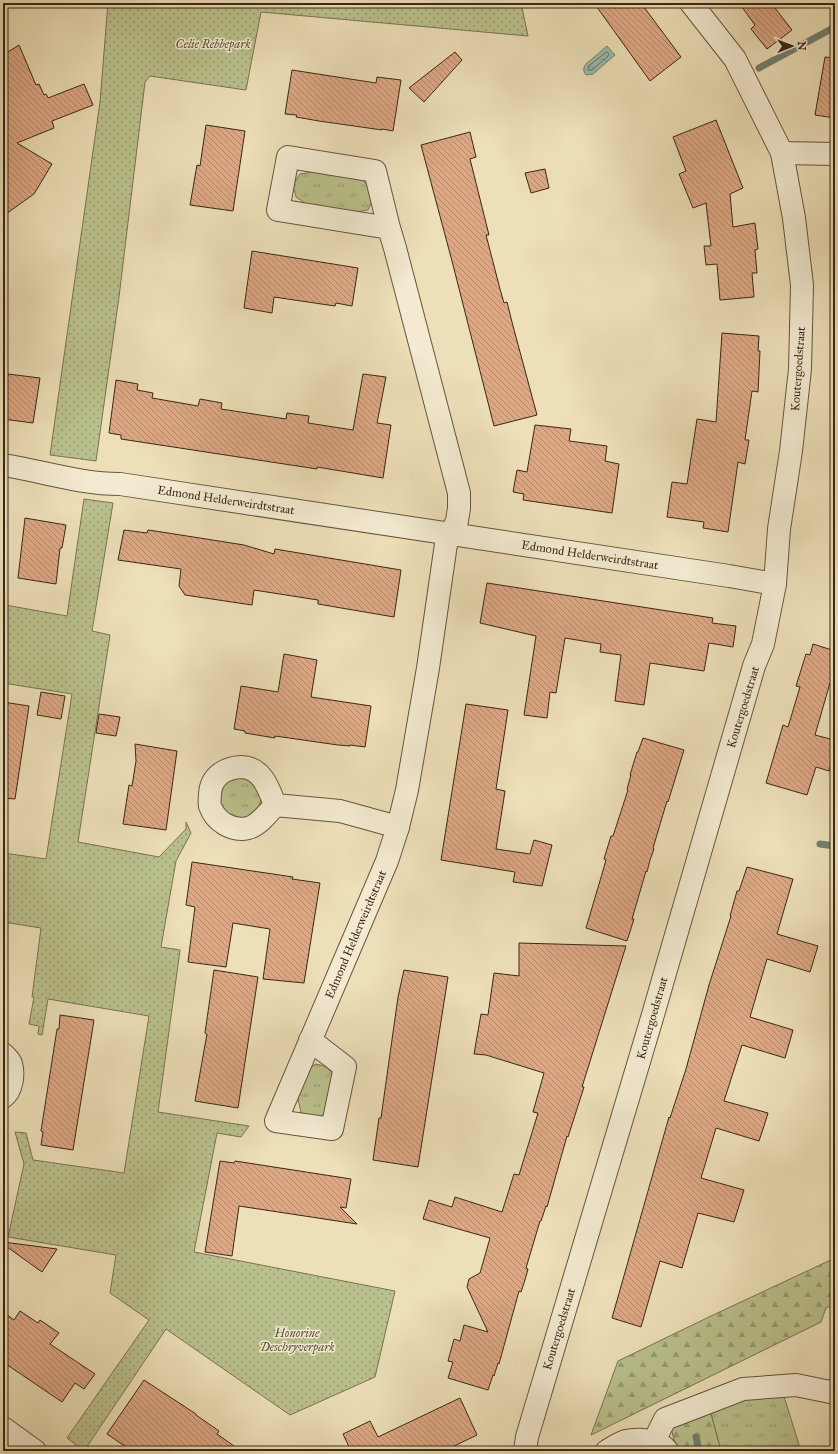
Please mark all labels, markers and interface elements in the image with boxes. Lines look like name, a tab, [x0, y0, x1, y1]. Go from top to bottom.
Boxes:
north arrow	[772, 26, 812, 66]
park label: Celie Rebbepark	[175, 37, 251, 52]
text: N	[795, 41, 808, 51]
street label: Koutergoedstraat	[788, 325, 809, 412]
street label: Edmond Helderweirdtstraat	[157, 483, 296, 517]
street label: Edmond Helderweirdtstraat	[520, 538, 660, 572]
street label: Koutergoedstraat	[724, 664, 763, 750]
street label: Edmond Helderweirdtstraat	[322, 867, 390, 1001]
street label: Koutergoedstraat	[634, 975, 672, 1061]
street label: Koutergoedstraat	[540, 1286, 579, 1372]
park label: Honorine Deschryverpark	[259, 1326, 335, 1355]

